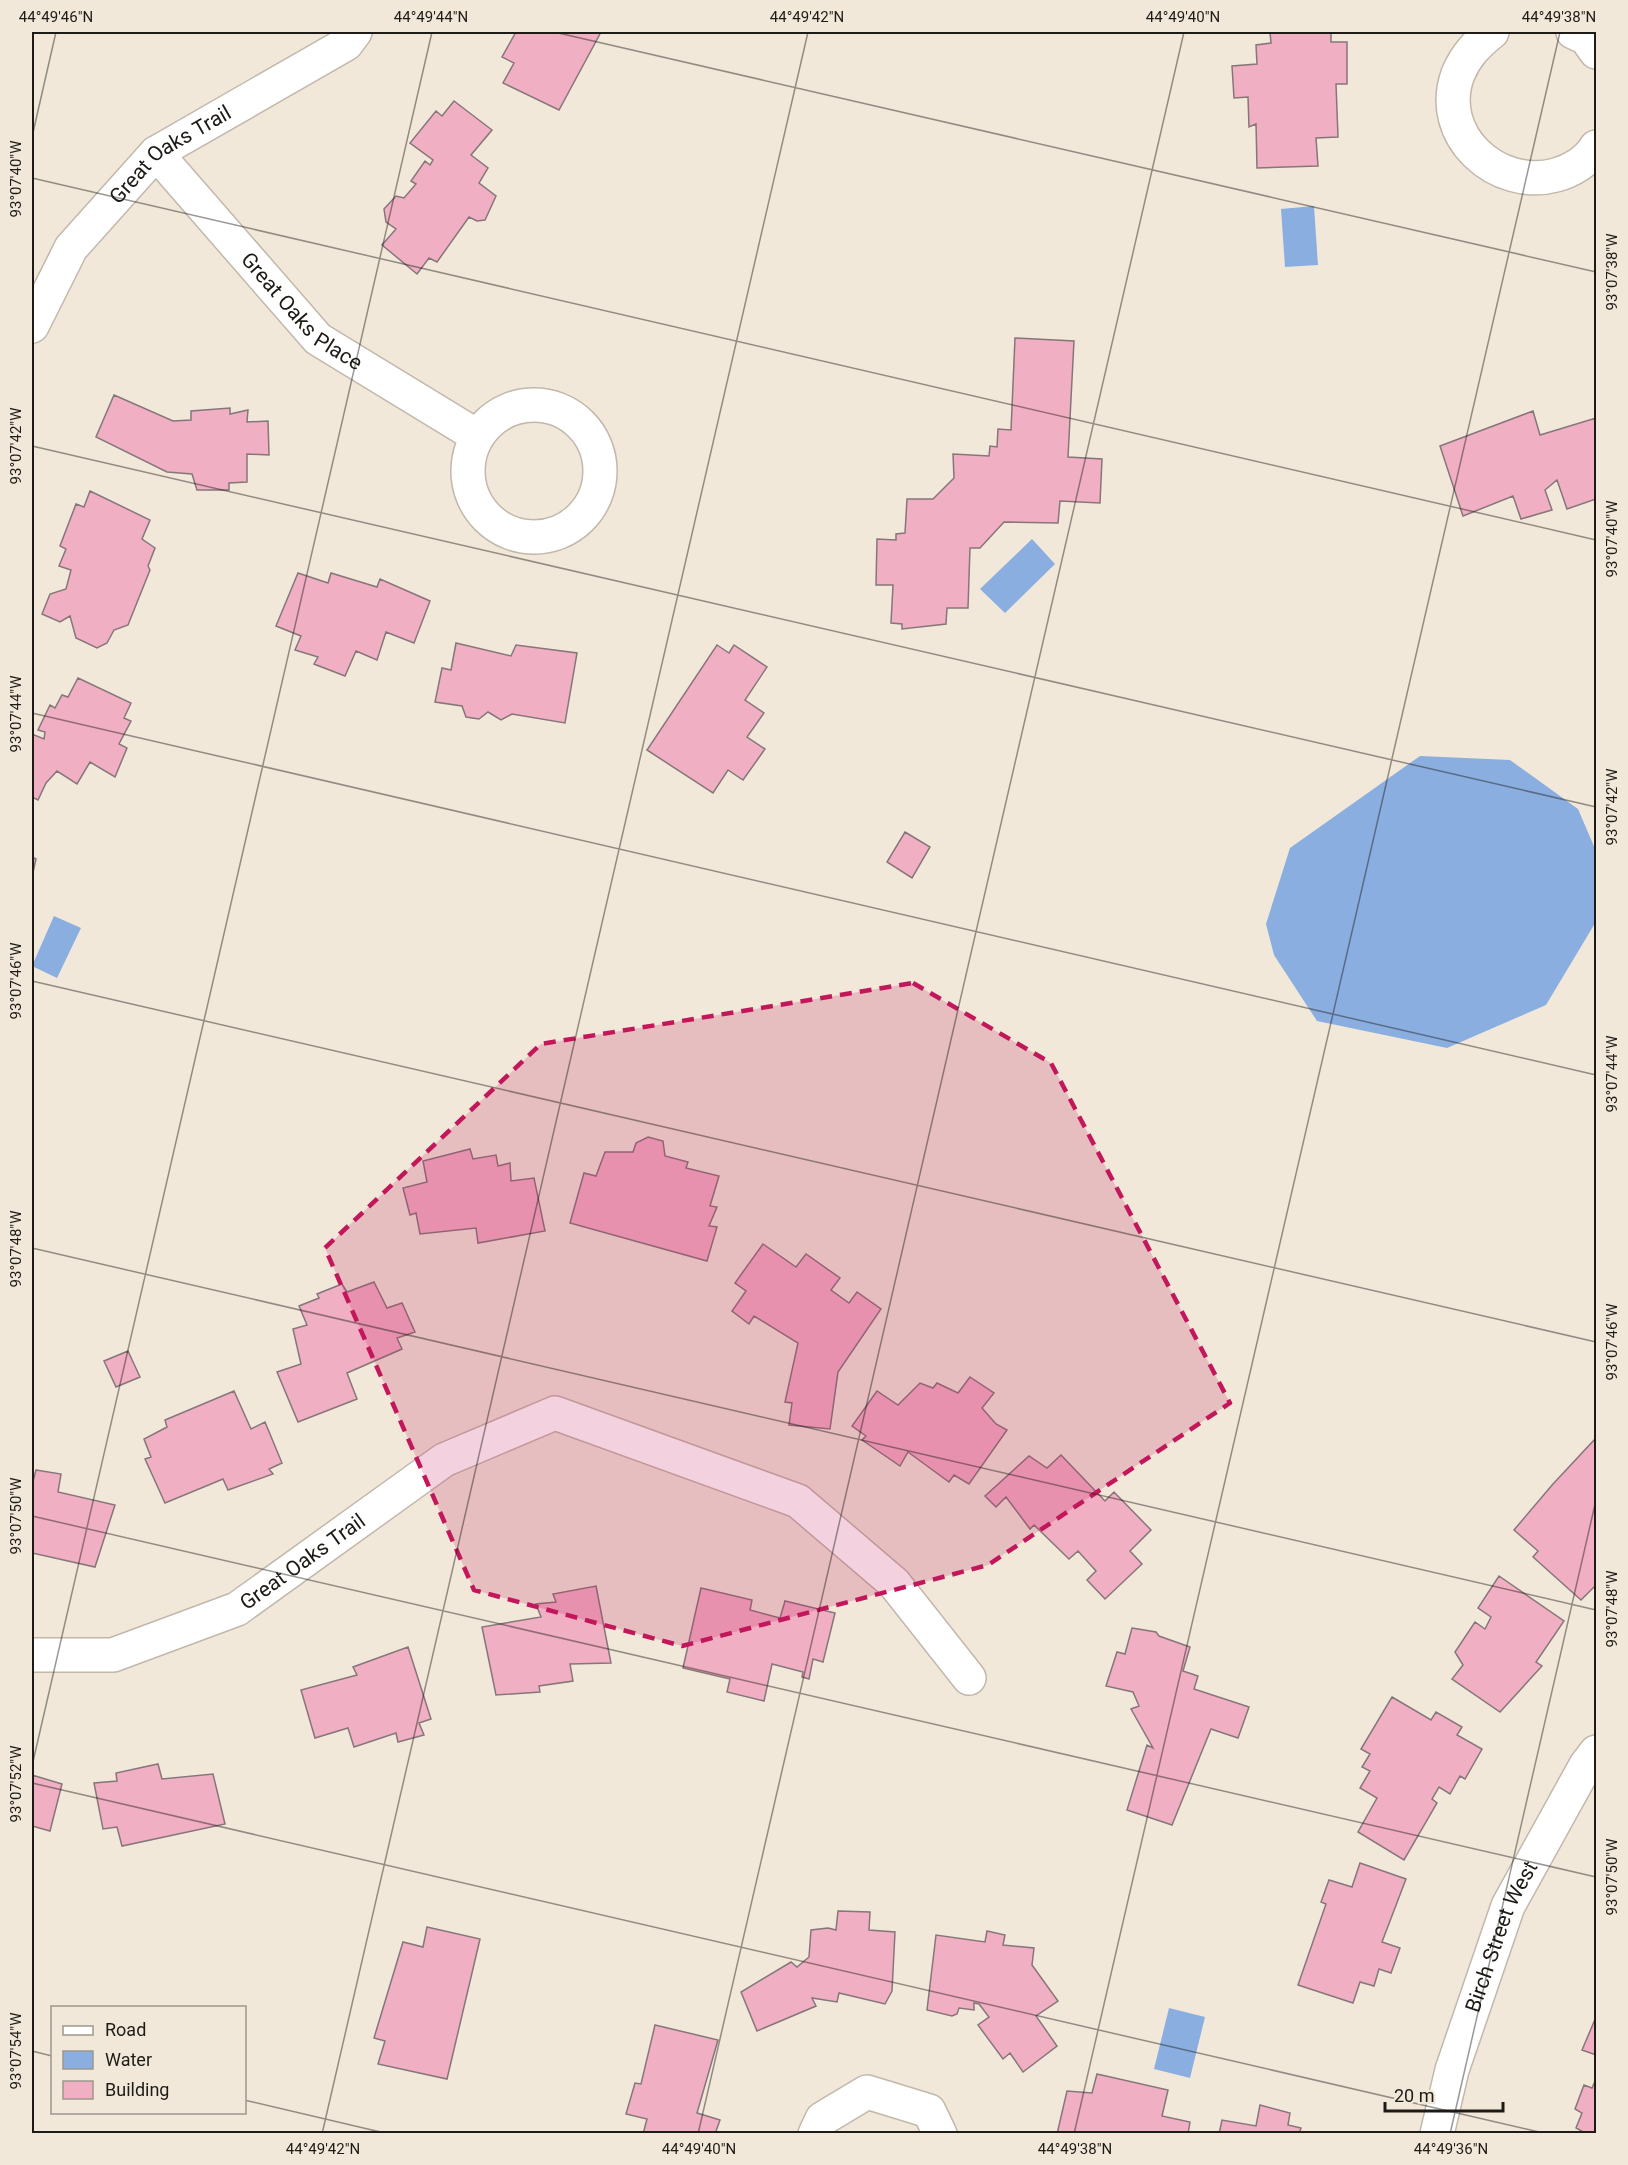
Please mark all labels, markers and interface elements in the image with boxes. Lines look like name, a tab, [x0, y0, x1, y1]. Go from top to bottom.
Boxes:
text: 44°49'46"N	[19, 8, 93, 26]
text: 44°49'44"N	[394, 8, 468, 26]
text: 44°49'42"N	[770, 8, 844, 26]
text: 44°49'40"N	[1146, 8, 1220, 26]
text: 44°49'38"N	[1522, 8, 1596, 26]
street label: Great Oaks Trail	[105, 101, 235, 209]
text: 93°07'40"W	[7, 141, 25, 217]
text: 93°07'38"W	[1603, 234, 1621, 310]
street label: Great Oaks Place	[236, 248, 367, 375]
text: 93°07'42"W	[7, 408, 25, 484]
text: 93°07'40"W	[1603, 501, 1621, 577]
text: 93°07'44"W	[7, 676, 25, 752]
text: 93°07'42"W	[1603, 769, 1621, 845]
text: 93°07'46"W	[7, 943, 25, 1019]
text: 93°07'44"W	[1603, 1036, 1621, 1112]
text: 93°07'48"W	[7, 1211, 25, 1287]
text: 93°07'46"W	[1603, 1304, 1621, 1380]
text: 93°07'50"W	[7, 1478, 25, 1554]
street label: Great Oaks Trail	[235, 1509, 370, 1615]
text: 93°07'48"W	[1603, 1571, 1621, 1647]
text: 93°07'52"W	[7, 1746, 25, 1822]
text: 93°07'50"W	[1603, 1839, 1621, 1915]
street label: Birch Street West	[1461, 1857, 1542, 2015]
legend	[51, 2006, 246, 2114]
text: 93°07'54"W	[7, 2013, 25, 2089]
text: Road	[105, 2019, 146, 2040]
text: Water	[105, 2049, 152, 2070]
scale bar	[1385, 2075, 1504, 2113]
text: Building	[105, 2079, 169, 2100]
text: 20 m	[1394, 2085, 1434, 2106]
text: 44°49'42"N	[286, 2140, 360, 2158]
text: 44°49'40"N	[662, 2140, 736, 2158]
text: 44°49'38"N	[1038, 2140, 1112, 2158]
text: 44°49'36"N	[1414, 2140, 1488, 2158]

